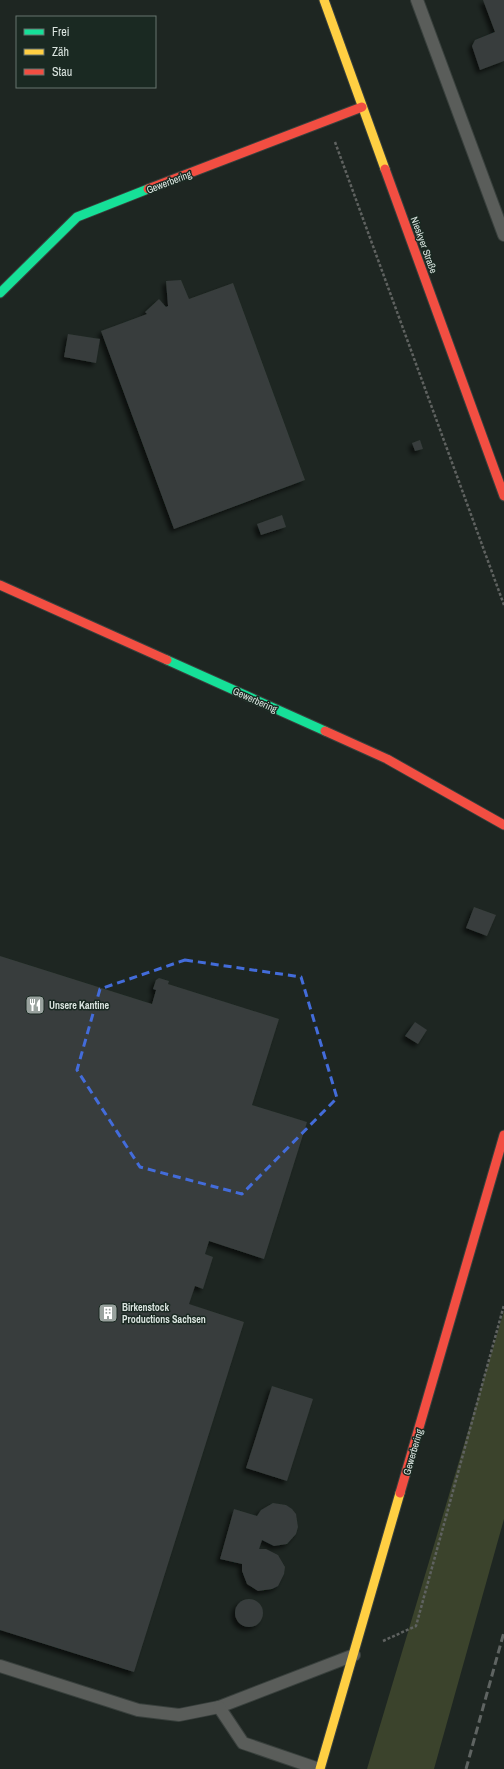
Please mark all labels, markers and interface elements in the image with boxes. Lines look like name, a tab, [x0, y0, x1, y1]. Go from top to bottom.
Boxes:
legend	[16, 16, 156, 88]
text: Frei	[52, 24, 70, 40]
text: Zäh	[52, 44, 69, 60]
text: Stau	[52, 64, 72, 80]
street label: Gewerbering	[145, 167, 194, 197]
street label: Nieskyer Straße	[408, 215, 440, 275]
street label: Gewerbering	[231, 684, 280, 716]
restaurant icon: Unsere Kantine	[24, 994, 46, 1016]
place label: Unsere Kantine	[49, 999, 110, 1012]
place label: Birkenstock Productions Sachsen	[122, 1301, 206, 1326]
building icon: Birkenstock Productions Sachsen	[97, 1302, 119, 1324]
street label: Gewerbering	[400, 1427, 426, 1477]

